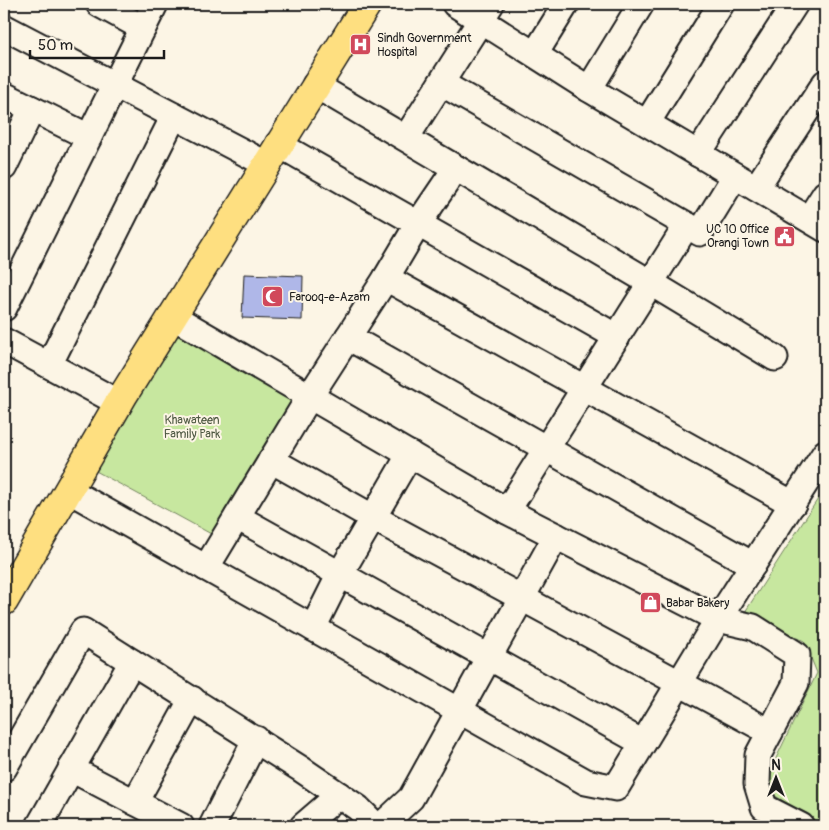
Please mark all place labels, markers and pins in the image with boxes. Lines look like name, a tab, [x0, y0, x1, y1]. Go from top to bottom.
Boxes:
place label: Sindh Government Hospital	[377, 31, 472, 60]
hospital icon: Sindh Government Hospital	[349, 33, 373, 57]
place label: UC 10 Office Orangi Town	[706, 222, 769, 251]
public building icon: UC 10 Office Orangi Town	[773, 224, 797, 248]
mosque icon: Farooq-e-Azam	[261, 285, 285, 309]
place label: Farooq-e-Azam	[289, 290, 370, 305]
shop icon: Babar Bakery	[638, 591, 662, 615]
place label: Babar Bakery	[666, 596, 729, 611]

